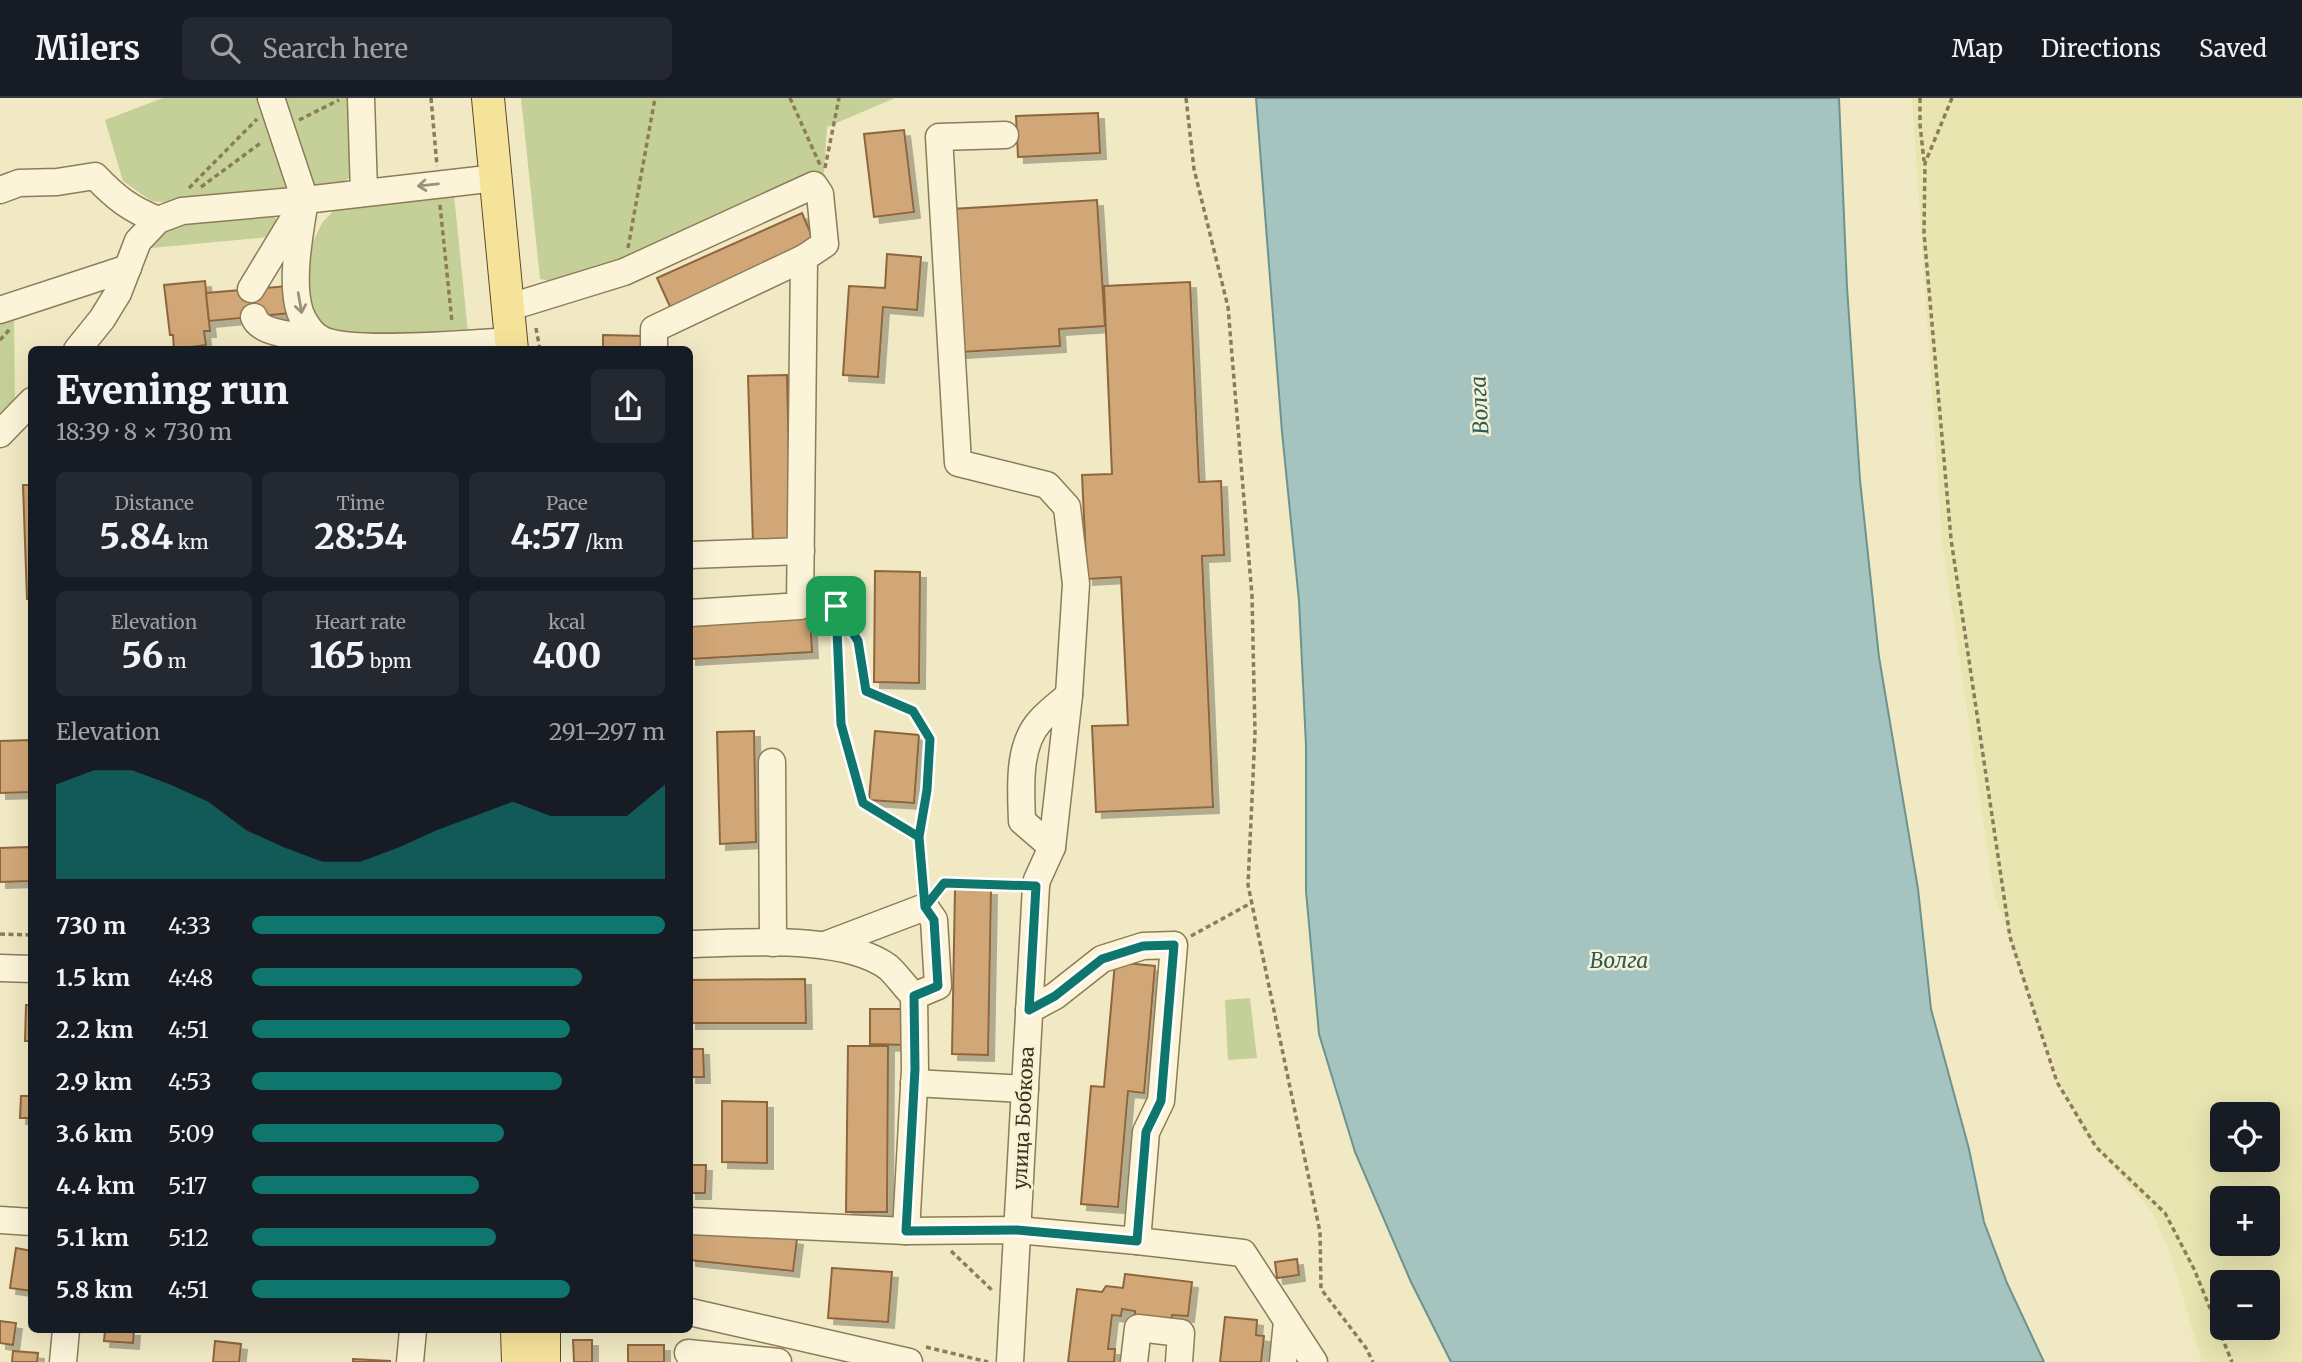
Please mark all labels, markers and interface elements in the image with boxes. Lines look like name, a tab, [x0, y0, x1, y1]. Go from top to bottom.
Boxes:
search box	[182, 17, 672, 80]
text: Milers	[35, 28, 140, 69]
icon: search	[206, 29, 244, 67]
text: Search here	[262, 32, 408, 65]
text: Map	[1952, 33, 2003, 64]
text: Directions	[2041, 33, 2161, 64]
text: Saved	[2199, 33, 2267, 64]
one-way arrow	[417, 179, 439, 192]
one-way arrow	[294, 291, 307, 314]
text: Evening run	[56, 367, 289, 414]
button: share	[591, 369, 665, 443]
water label: Волга	[1464, 375, 1495, 435]
text: 18:39 · 8 × 730 m	[56, 417, 232, 446]
text: Distance	[114, 491, 194, 515]
text: Time	[336, 491, 385, 515]
text: Pace	[546, 491, 588, 515]
text: 5.84	[100, 515, 173, 559]
text: 28:54	[314, 515, 407, 559]
text: 4:57	[510, 515, 581, 559]
text: km	[173, 530, 209, 554]
text: /km	[581, 530, 623, 554]
pin	[806, 576, 866, 636]
icon: arrive	[817, 587, 855, 625]
text: Elevation	[111, 610, 197, 634]
text: Heart rate	[315, 610, 406, 634]
text: kcal	[548, 610, 586, 634]
text: 56	[122, 634, 163, 678]
text: 165	[309, 634, 365, 678]
text: 400	[532, 634, 601, 678]
text: m	[163, 649, 187, 673]
text: bpm	[365, 649, 412, 673]
text: Elevation	[56, 717, 160, 746]
text: 291–297 m	[549, 717, 665, 746]
text: 730 m	[56, 911, 126, 940]
text: 4:33	[168, 911, 211, 940]
water label: Волга	[1590, 947, 1648, 974]
text: 1.5 km	[56, 963, 130, 992]
text: 4:48	[168, 963, 213, 992]
text: 2.2 km	[56, 1015, 134, 1044]
text: 4:51	[168, 1015, 209, 1044]
street label: улица Бобкова	[1007, 1046, 1039, 1190]
text: 2.9 km	[56, 1067, 132, 1096]
text: 4:53	[168, 1067, 212, 1096]
map controls	[2210, 1102, 2280, 1340]
button: locate	[2210, 1102, 2280, 1172]
text: 3.6 km	[56, 1119, 132, 1148]
text: 5:09	[168, 1119, 214, 1148]
text: 4.4 km	[56, 1171, 135, 1200]
text: 5:17	[168, 1171, 207, 1200]
button: +	[2210, 1186, 2280, 1256]
text: 5.1 km	[56, 1223, 129, 1252]
text: 5:12	[168, 1223, 209, 1252]
button: −	[2210, 1270, 2280, 1340]
text: 5.8 km	[56, 1275, 133, 1304]
text: 4:51	[168, 1275, 209, 1304]

